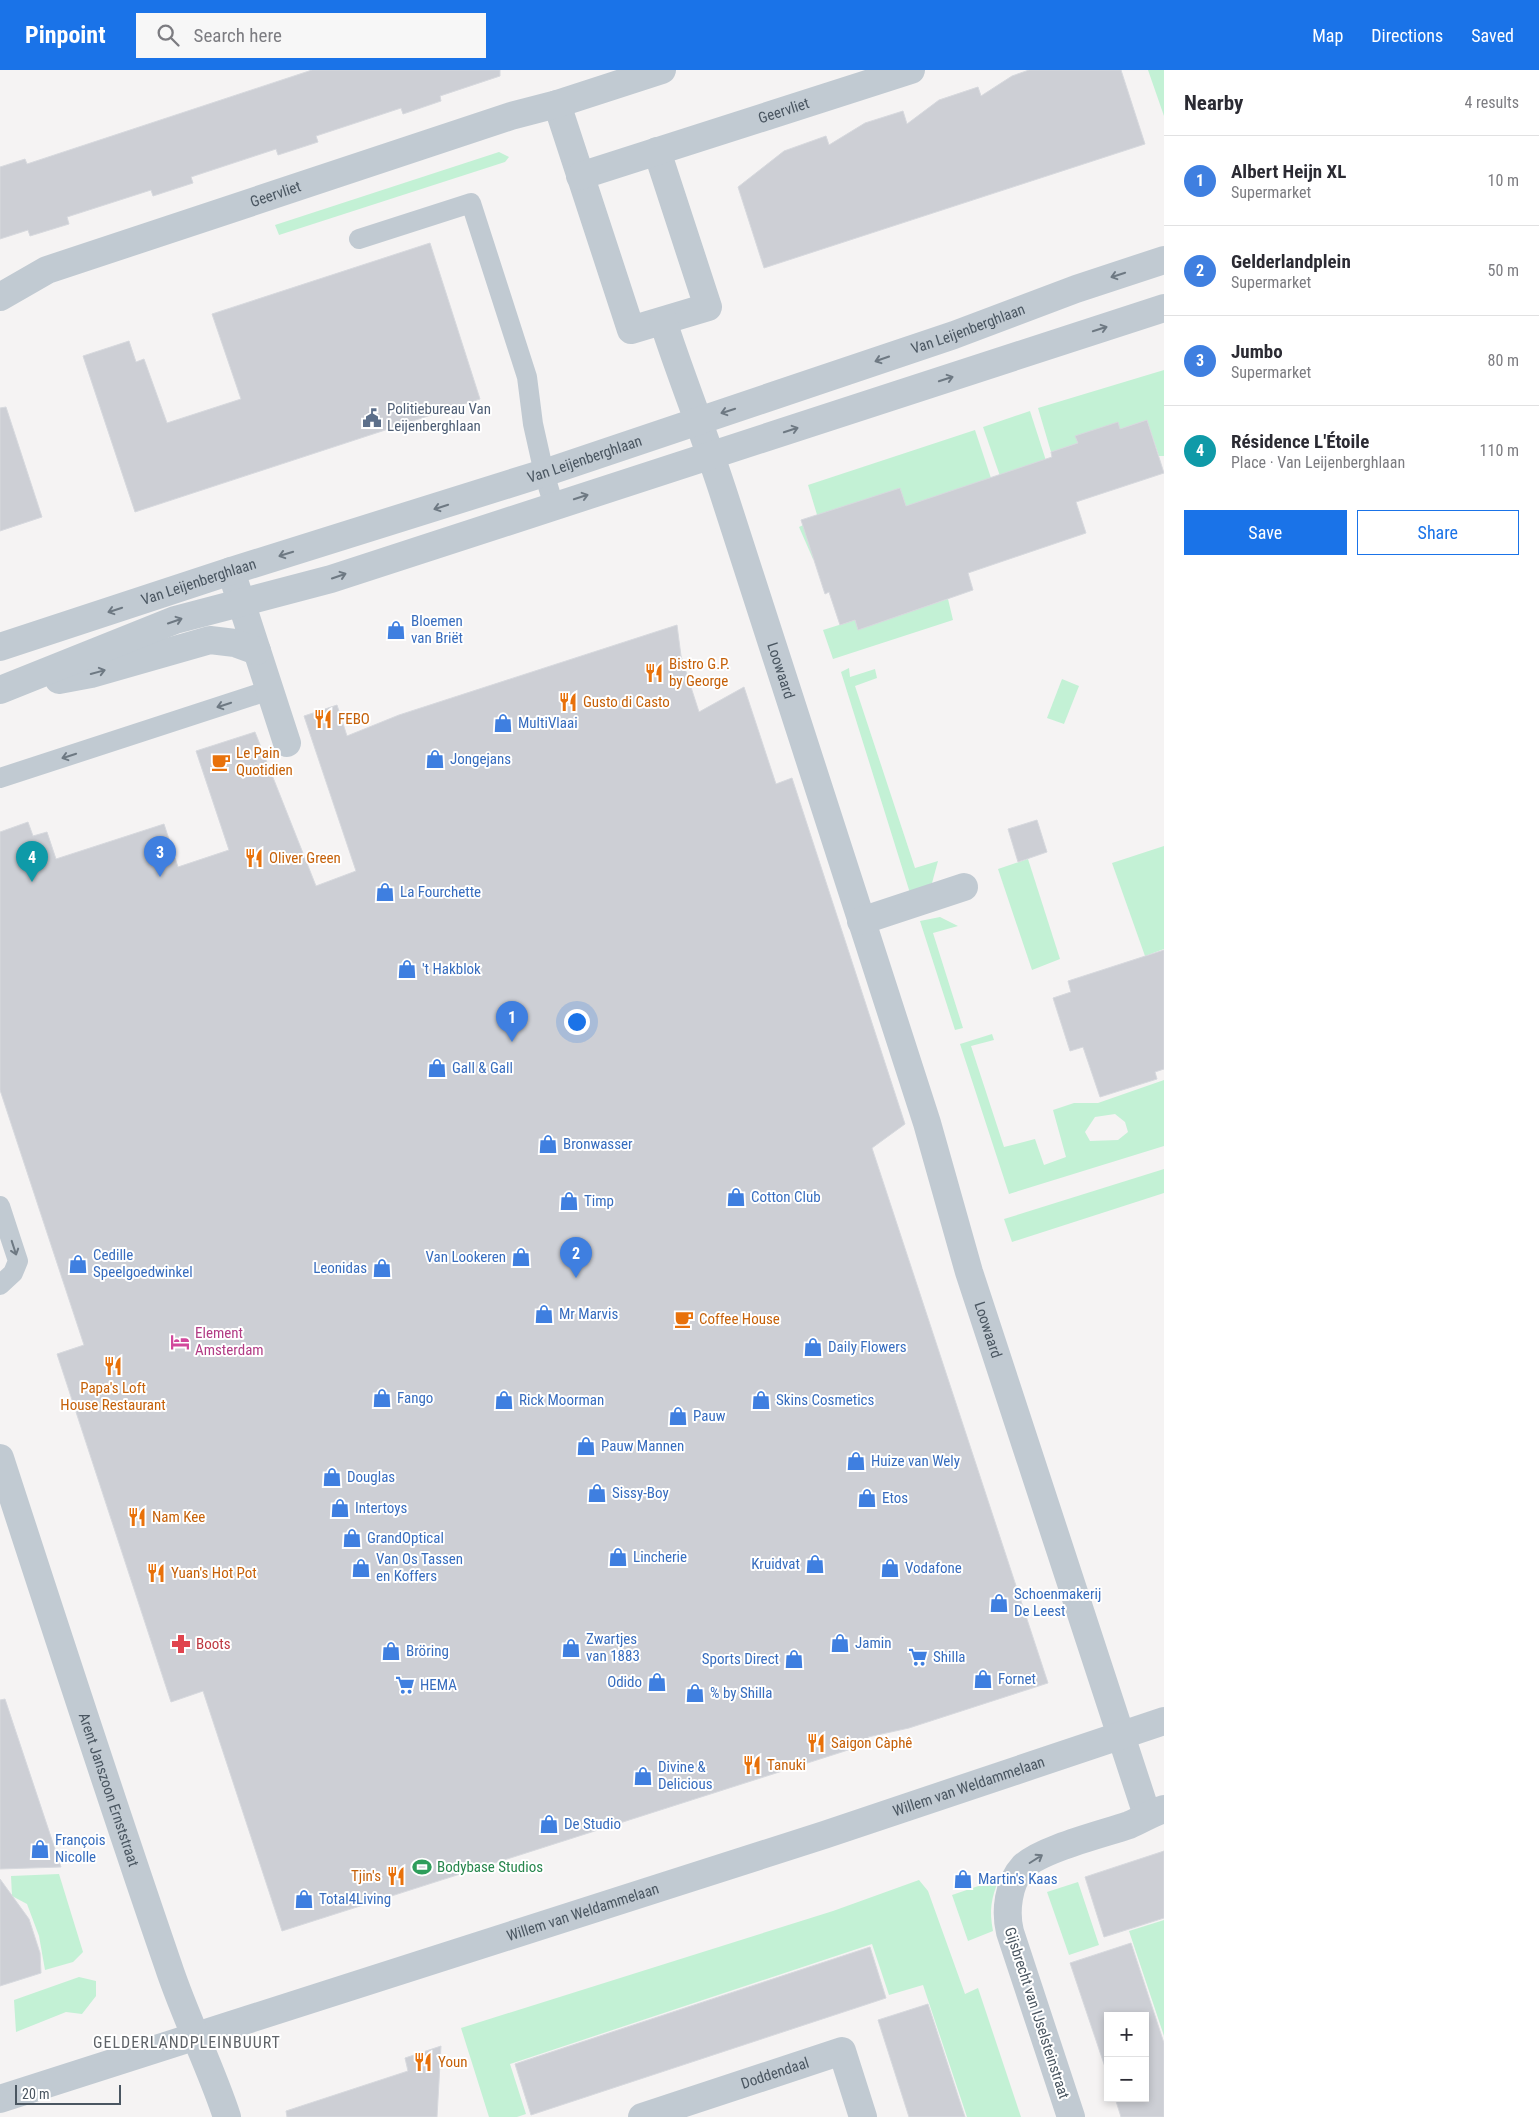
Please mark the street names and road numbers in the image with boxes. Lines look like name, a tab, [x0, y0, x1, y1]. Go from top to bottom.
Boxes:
street label: Geervliet	[756, 94, 812, 127]
street label: Geervliet	[248, 177, 303, 211]
street label: Van Leijenberghlaan	[909, 300, 1028, 358]
street label: Van Leijenberghlaan	[525, 432, 644, 487]
street label: Van Leijenberghlaan	[139, 555, 258, 609]
street label: Loowaard	[763, 640, 798, 701]
street label: Loowaard	[970, 1299, 1006, 1360]
street label: Arent Janszoon Ernststraat	[75, 1710, 143, 1869]
street label: Willem van Weldammelaan	[891, 1753, 1047, 1820]
street label: Willem van Weldammelaan	[504, 1879, 661, 1945]
street label: Gijsbrecht van IJselsteinstraat	[1001, 1925, 1073, 2101]
street label: Doddendaal	[739, 2054, 811, 2093]

